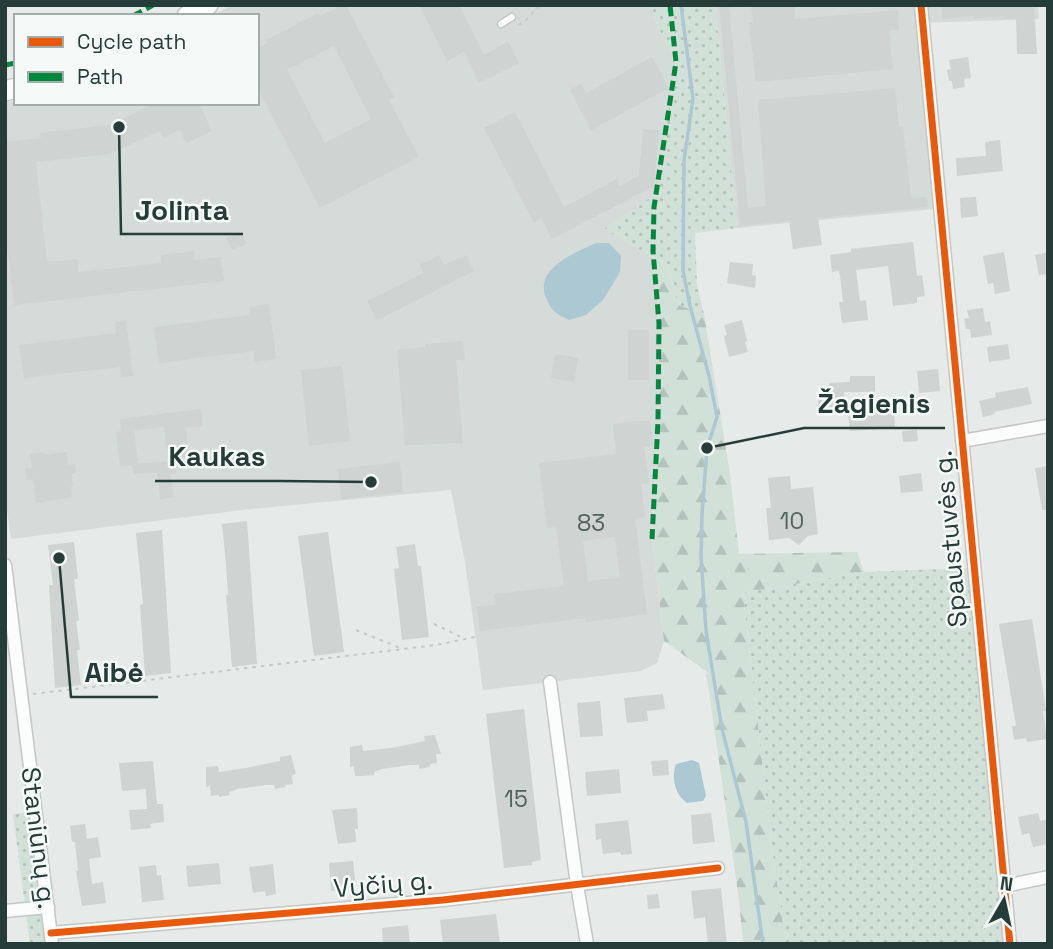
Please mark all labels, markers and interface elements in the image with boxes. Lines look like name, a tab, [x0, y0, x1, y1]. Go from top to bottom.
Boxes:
legend	[14, 14, 259, 105]
text: Cycle path	[77, 28, 186, 55]
text: Path	[77, 63, 123, 90]
callout: Jolinta	[121, 185, 243, 234]
text: Jolinta	[135, 192, 229, 228]
callout: Žagienis	[804, 379, 945, 428]
text: Žagienis	[818, 385, 930, 421]
callout: Kaukas	[155, 432, 280, 481]
text: Kaukas	[169, 438, 265, 474]
street label: Spaustuvės g.	[925, 449, 975, 629]
house number: 10	[780, 506, 804, 536]
house number: 83	[577, 508, 605, 538]
callout: Aibė	[71, 648, 158, 697]
text: Aibė	[84, 654, 144, 690]
street label: Staniūnų g.	[13, 765, 65, 911]
house number: 15	[504, 784, 528, 814]
street label: Vyčių g.	[332, 863, 434, 905]
north arrow	[969, 865, 1039, 935]
text: N	[998, 870, 1015, 897]

